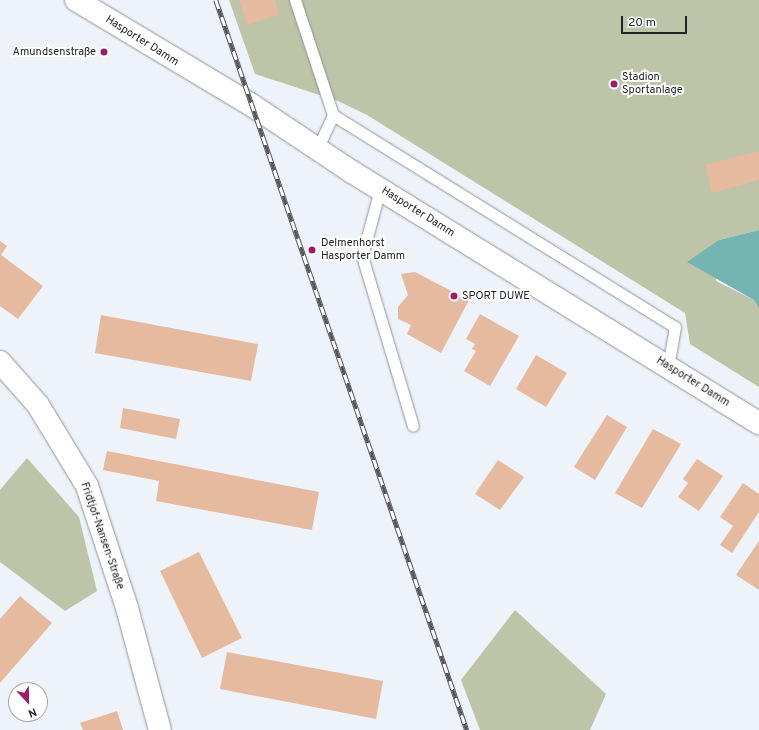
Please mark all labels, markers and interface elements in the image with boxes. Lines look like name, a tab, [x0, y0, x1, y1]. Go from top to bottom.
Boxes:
scale bar	[623, 8, 689, 34]
street label: Hasporter Damm	[103, 13, 181, 69]
text: 20 m	[628, 15, 656, 31]
place label: Amundsenstraße	[13, 45, 96, 59]
marker: Amundsenstraße	[99, 47, 109, 57]
place label: Stadion Sportanlage	[622, 71, 683, 97]
marker: Stadion Sportanlage	[609, 79, 619, 89]
street label: Hasporter Damm	[379, 184, 457, 240]
place label: Delmenhorst Hasporter Damm	[321, 237, 405, 263]
marker: Delmenhorst Hasporter Damm	[306, 244, 318, 256]
place label: SPORT DUWE	[462, 289, 530, 303]
marker: SPORT DUWE	[449, 291, 459, 301]
street label: Hasporter Damm	[654, 354, 732, 410]
street label: Fridtjof-Nansen-Straße	[77, 481, 127, 591]
north arrow	[8, 682, 48, 722]
text: N	[26, 704, 38, 720]

